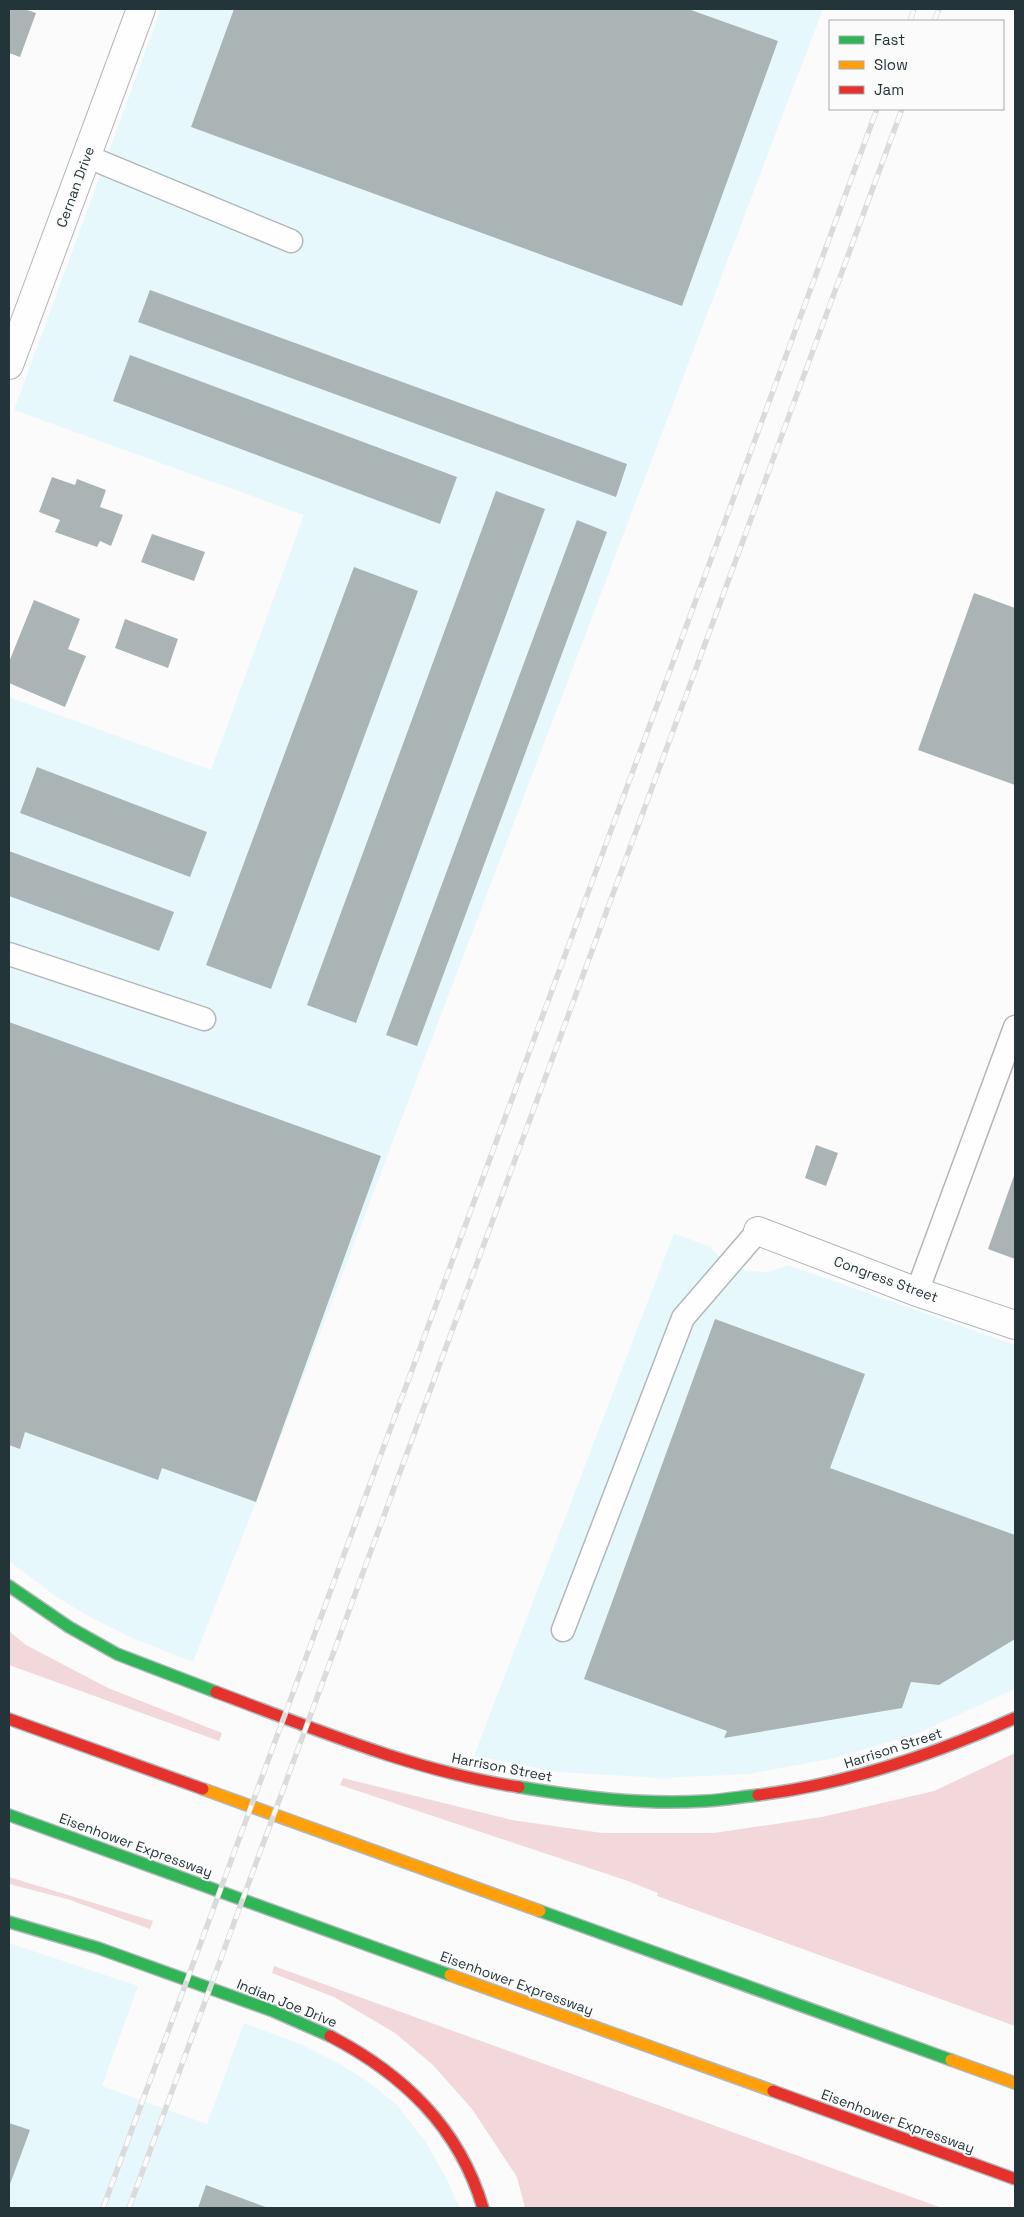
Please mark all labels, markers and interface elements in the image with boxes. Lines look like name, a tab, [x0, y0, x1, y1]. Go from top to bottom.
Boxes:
legend	[829, 20, 1004, 110]
text: Fast	[874, 30, 905, 49]
text: Slow	[874, 55, 908, 74]
text: Jam	[874, 80, 904, 99]
street label: Cernan Drive	[52, 144, 98, 230]
street label: Congress Street	[831, 1252, 941, 1306]
street label: Harrison Street	[842, 1724, 944, 1772]
street label: Harrison Street	[450, 1748, 554, 1786]
street label: Eisenhower Expressway	[57, 1809, 215, 1881]
street label: Eisenhower Expressway	[438, 1947, 596, 2019]
street label: Indian Joe Drive	[234, 1975, 340, 2031]
street label: Eisenhower Expressway	[819, 2085, 977, 2157]

